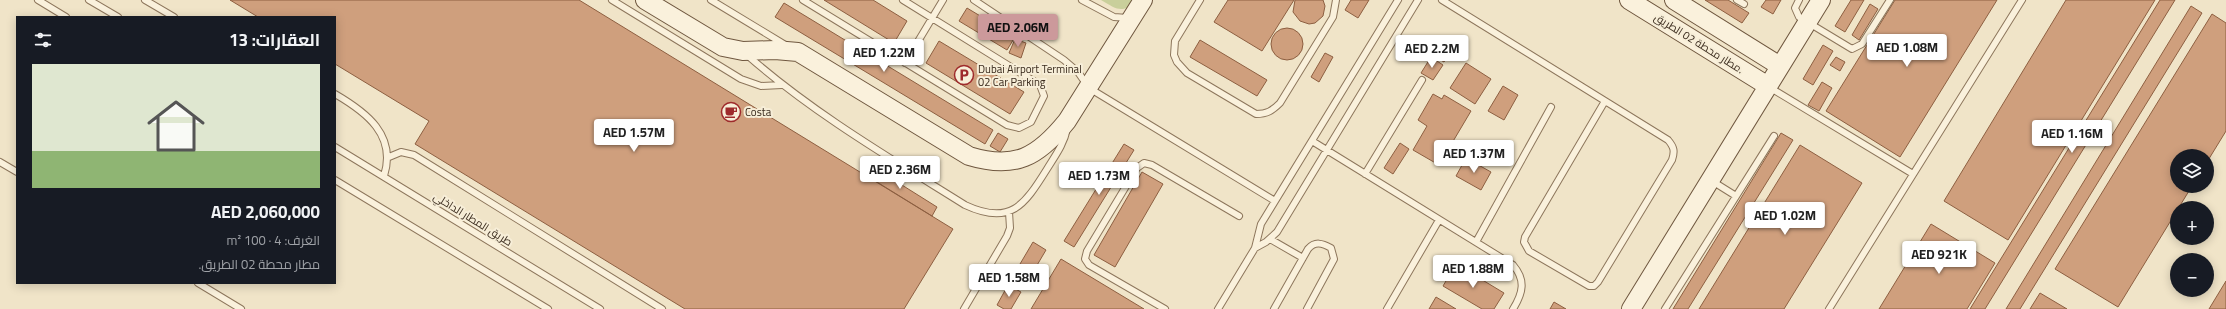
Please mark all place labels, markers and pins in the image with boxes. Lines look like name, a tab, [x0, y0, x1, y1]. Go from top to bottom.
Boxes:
pin: AED 2.06M	[972, 14, 1064, 48]
pin: AED 1.08M	[1861, 34, 1953, 68]
pin: AED 2.2M	[1391, 35, 1473, 69]
pin: AED 1.22M	[838, 39, 930, 73]
place label: Dubai Airport Terminal 02 Car Parking	[978, 59, 1082, 92]
parking icon: Dubai Airport Terminal 02 Car Parking	[953, 64, 975, 86]
cafe icon: Costa	[720, 101, 742, 123]
place label: Costa	[745, 102, 772, 122]
pin: AED 1.57M	[588, 119, 680, 153]
pin: AED 1.16M	[2026, 120, 2118, 154]
pin: AED 1.37M	[1428, 140, 1520, 174]
pin: AED 2.36M	[854, 156, 946, 190]
pin: AED 1.73M	[1053, 162, 1145, 196]
pin: AED 1.02M	[1739, 202, 1831, 236]
pin: AED 921K	[1898, 241, 1980, 275]
pin: AED 1.88M	[1427, 255, 1519, 289]
pin: AED 1.58M	[963, 264, 1055, 298]

